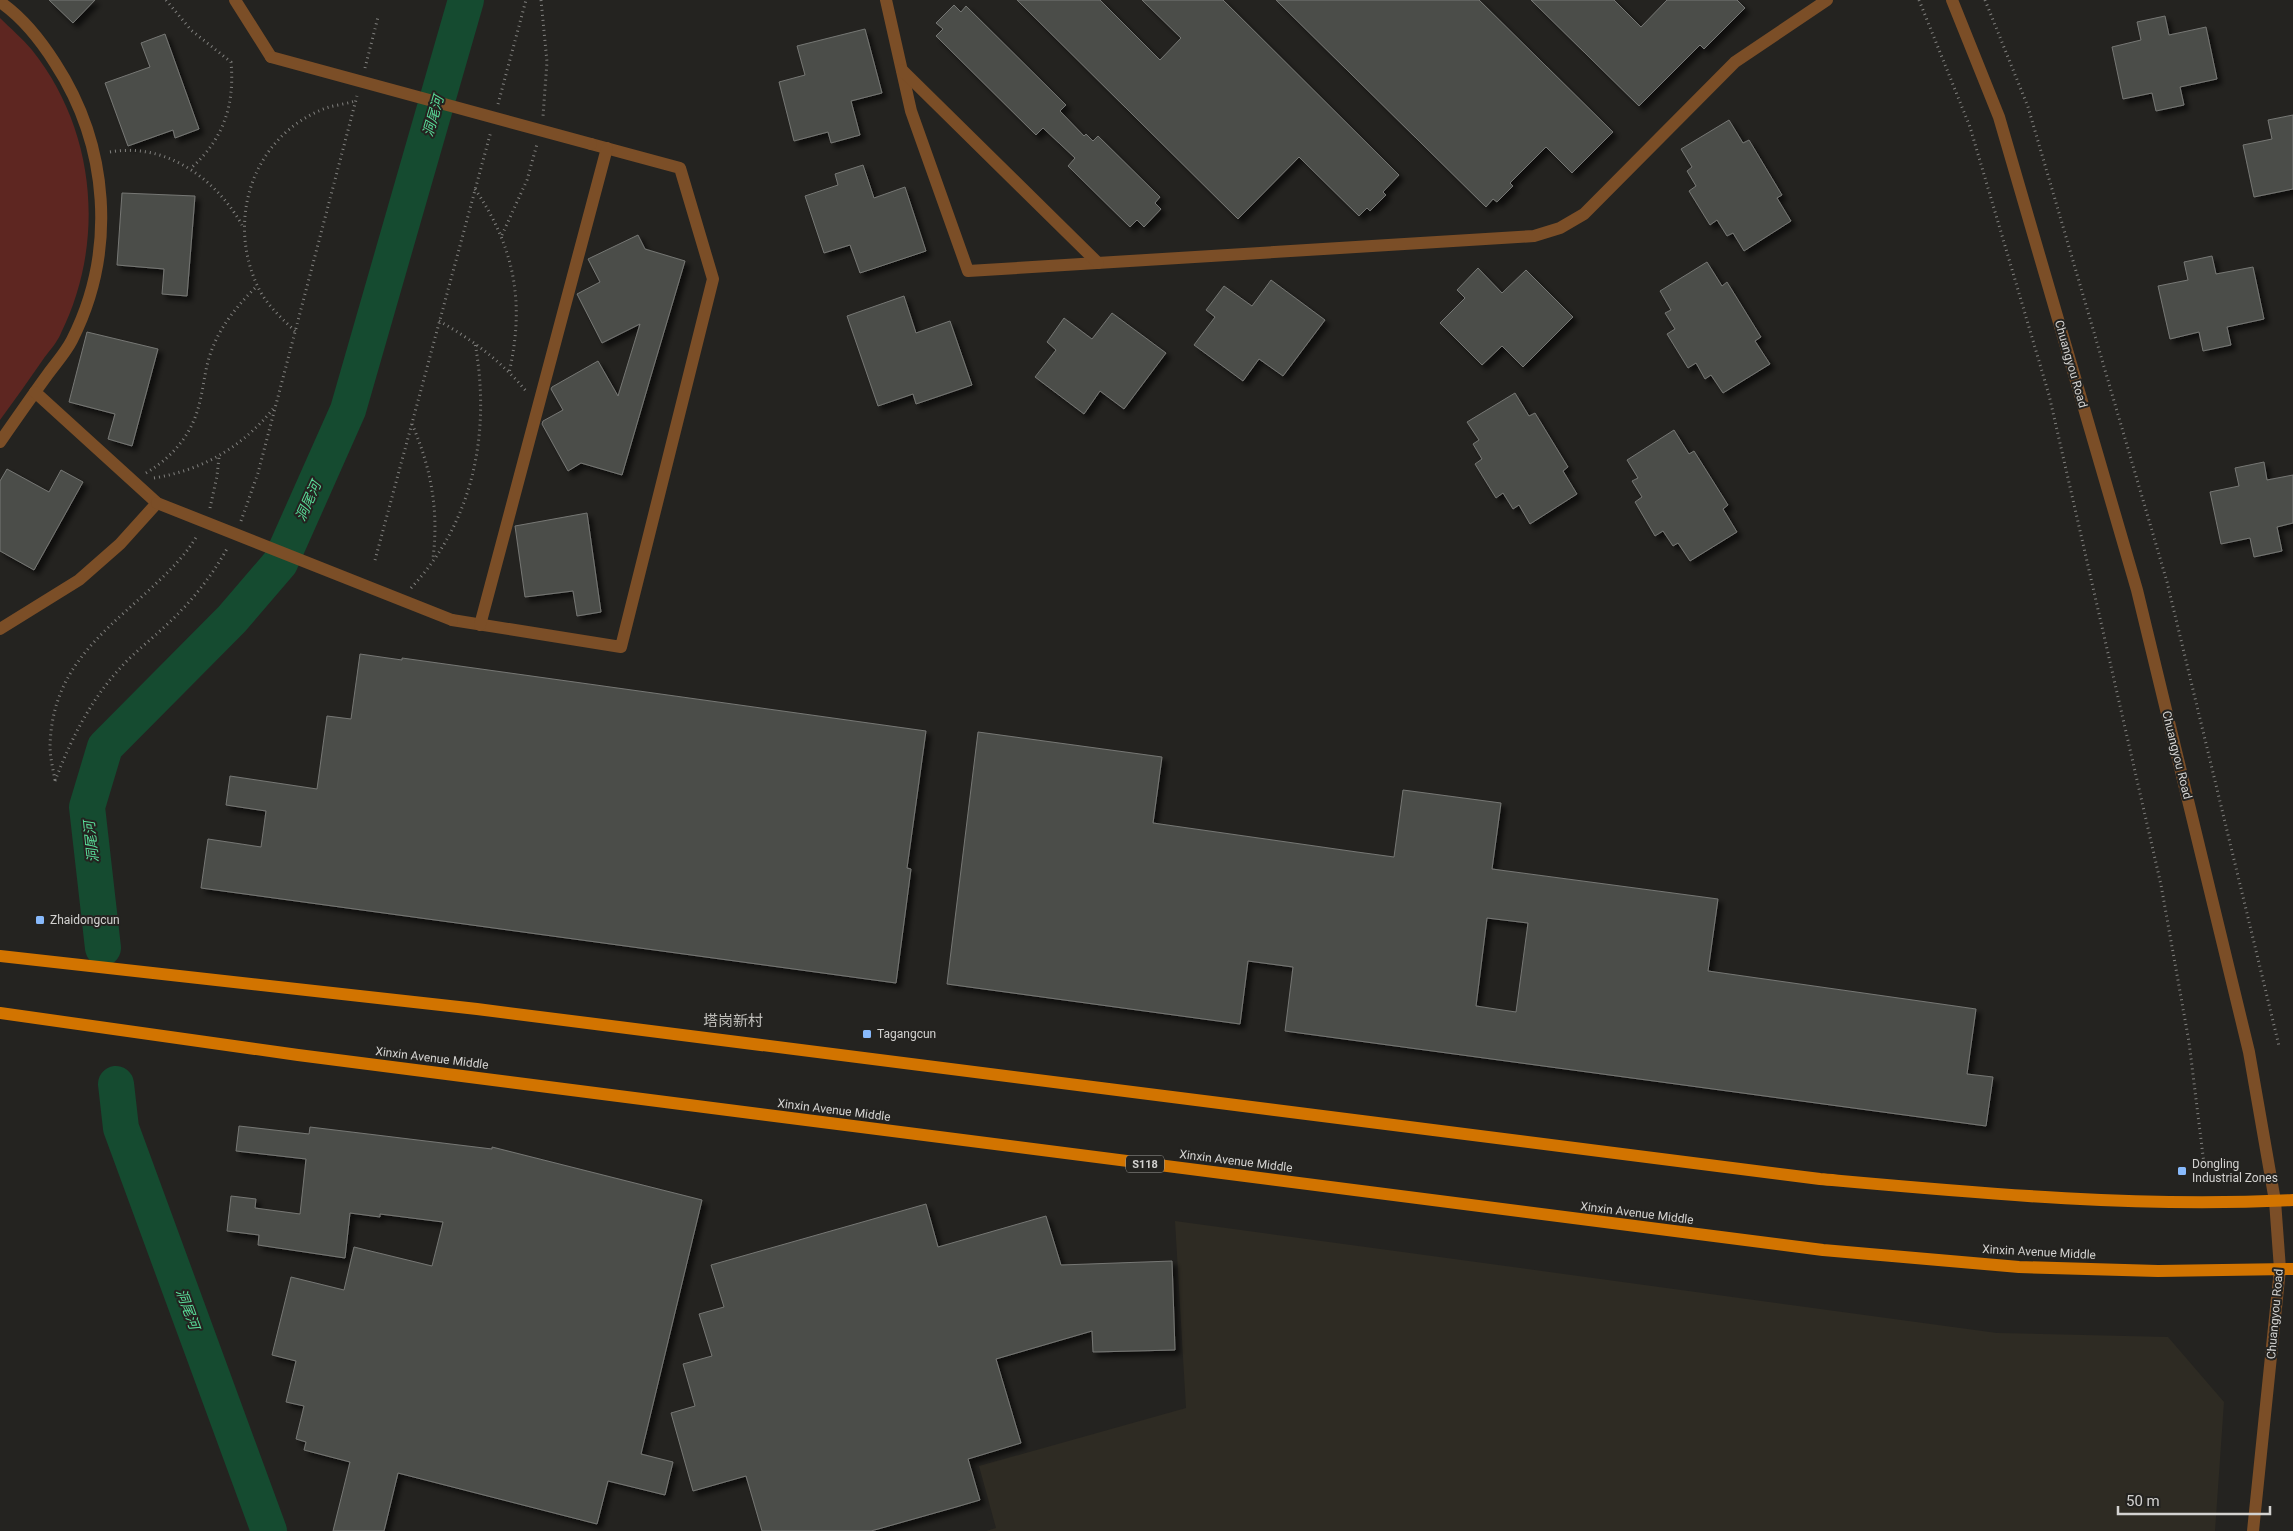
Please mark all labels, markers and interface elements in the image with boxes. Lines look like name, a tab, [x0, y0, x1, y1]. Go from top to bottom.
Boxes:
water label: 洞尾河	[420, 91, 447, 138]
street label: Chuangyou Road	[2052, 319, 2090, 409]
water label: 洞尾河	[292, 476, 325, 523]
street label: Chuangyou Road	[2159, 709, 2195, 801]
water label: 洞尾河	[81, 817, 101, 864]
place label: Zhaidongcun	[50, 913, 120, 927]
marker: Zhaidongcun	[34, 914, 46, 926]
district label: 塔岗新村	[703, 1012, 763, 1030]
place label: Tagangcun	[877, 1027, 936, 1041]
marker: Tagangcun	[861, 1028, 873, 1040]
street label: Xinxin Avenue Middle	[375, 1044, 489, 1072]
street label: Xinxin Avenue Middle	[777, 1096, 891, 1124]
street label: Xinxin Avenue Middle	[1179, 1147, 1293, 1175]
road number: S118	[1126, 1156, 1164, 1172]
place label: Dongling Industrial Zones	[2192, 1157, 2278, 1185]
marker: Dongling Industrial Zones	[2176, 1165, 2188, 1177]
street label: Xinxin Avenue Middle	[1580, 1199, 1694, 1227]
street label: Xinxin Avenue Middle	[1982, 1242, 2096, 1262]
street label: Chuangyou Road	[2264, 1268, 2286, 1360]
water label: 洞尾河	[173, 1287, 204, 1334]
scale bar	[2118, 1484, 2270, 1516]
text: 50 m	[2126, 1492, 2160, 1510]

